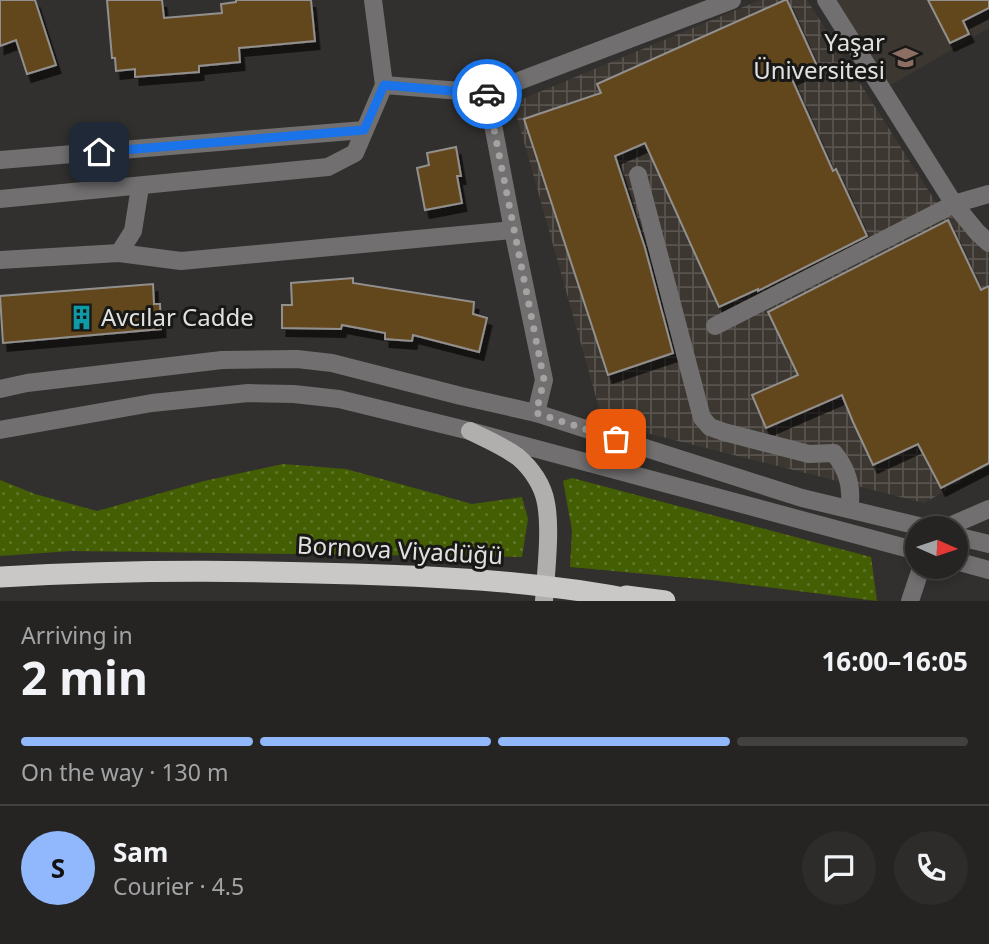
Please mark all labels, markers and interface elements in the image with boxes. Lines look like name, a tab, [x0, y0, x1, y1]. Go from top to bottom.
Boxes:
place label: Yaşar Üniversitesi	[753, 25, 885, 86]
school or university icon: Yaşar Üniversitesi	[891, 43, 919, 71]
courier	[452, 59, 522, 129]
icon: car	[468, 75, 506, 113]
pin	[69, 122, 129, 182]
icon: home	[80, 133, 118, 171]
place label: Avcılar Cadde	[101, 300, 254, 333]
building icon: Avcılar Cadde	[67, 304, 95, 332]
pin	[586, 409, 646, 469]
icon: bag	[597, 420, 635, 458]
north arrow	[905, 516, 968, 579]
map controls	[905, 516, 968, 579]
street label: Bornova Viyadüğü	[296, 528, 504, 571]
text: Arriving in	[21, 619, 133, 651]
text: 16:00–16:05	[821, 643, 968, 679]
text: 2 min	[21, 646, 148, 708]
text: On the way · 130 m	[21, 756, 228, 788]
button: chat	[802, 831, 876, 905]
button: phone	[894, 831, 968, 905]
text: Sam	[113, 834, 168, 870]
text: S	[51, 850, 65, 886]
text: Courier · 4.5	[113, 870, 244, 902]

